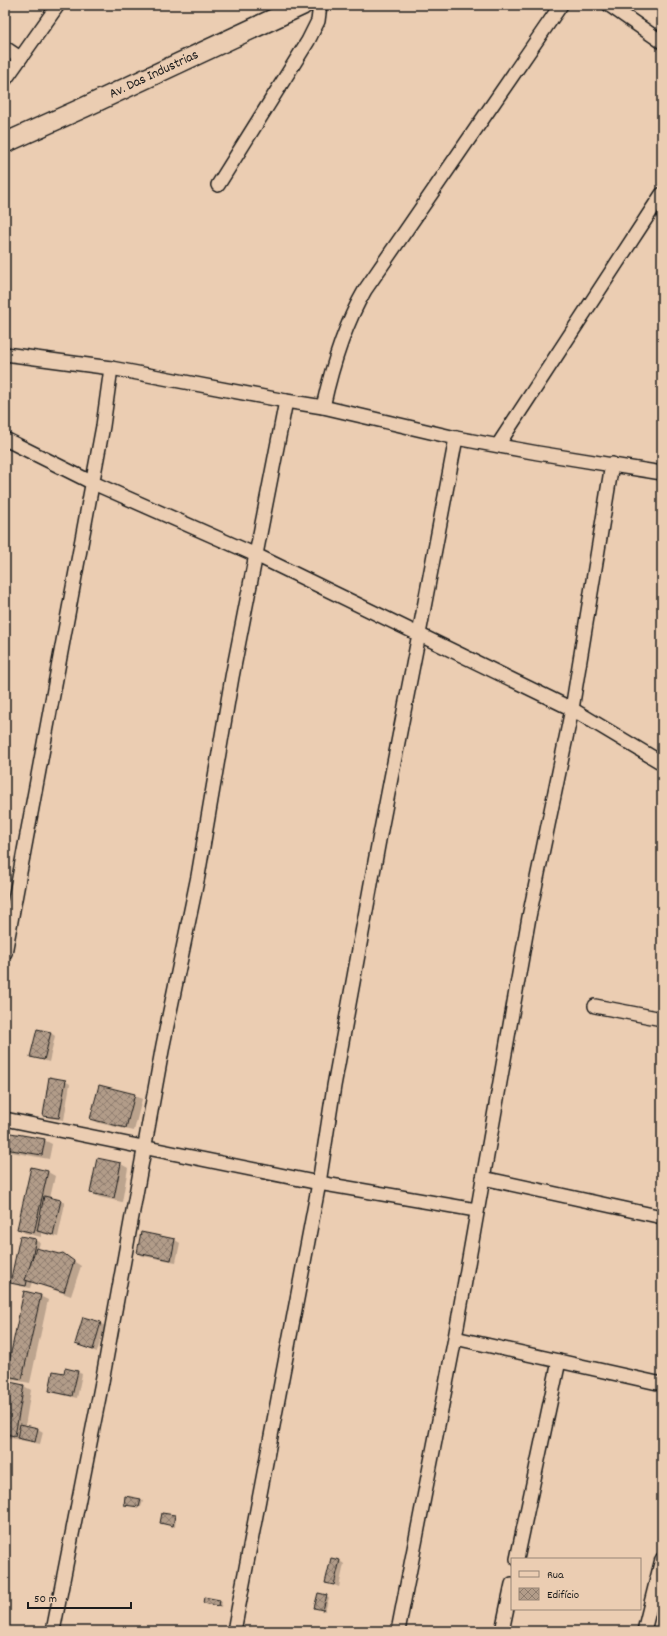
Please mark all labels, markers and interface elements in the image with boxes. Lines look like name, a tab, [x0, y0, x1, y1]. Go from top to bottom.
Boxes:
street label: Av. Das Industrias	[106, 45, 202, 104]
legend	[511, 1558, 641, 1610]
text: Rua	[547, 1567, 564, 1584]
scale bar	[28, 1584, 131, 1610]
text: Edifício	[547, 1587, 579, 1604]
text: 50 m	[34, 1591, 57, 1608]

